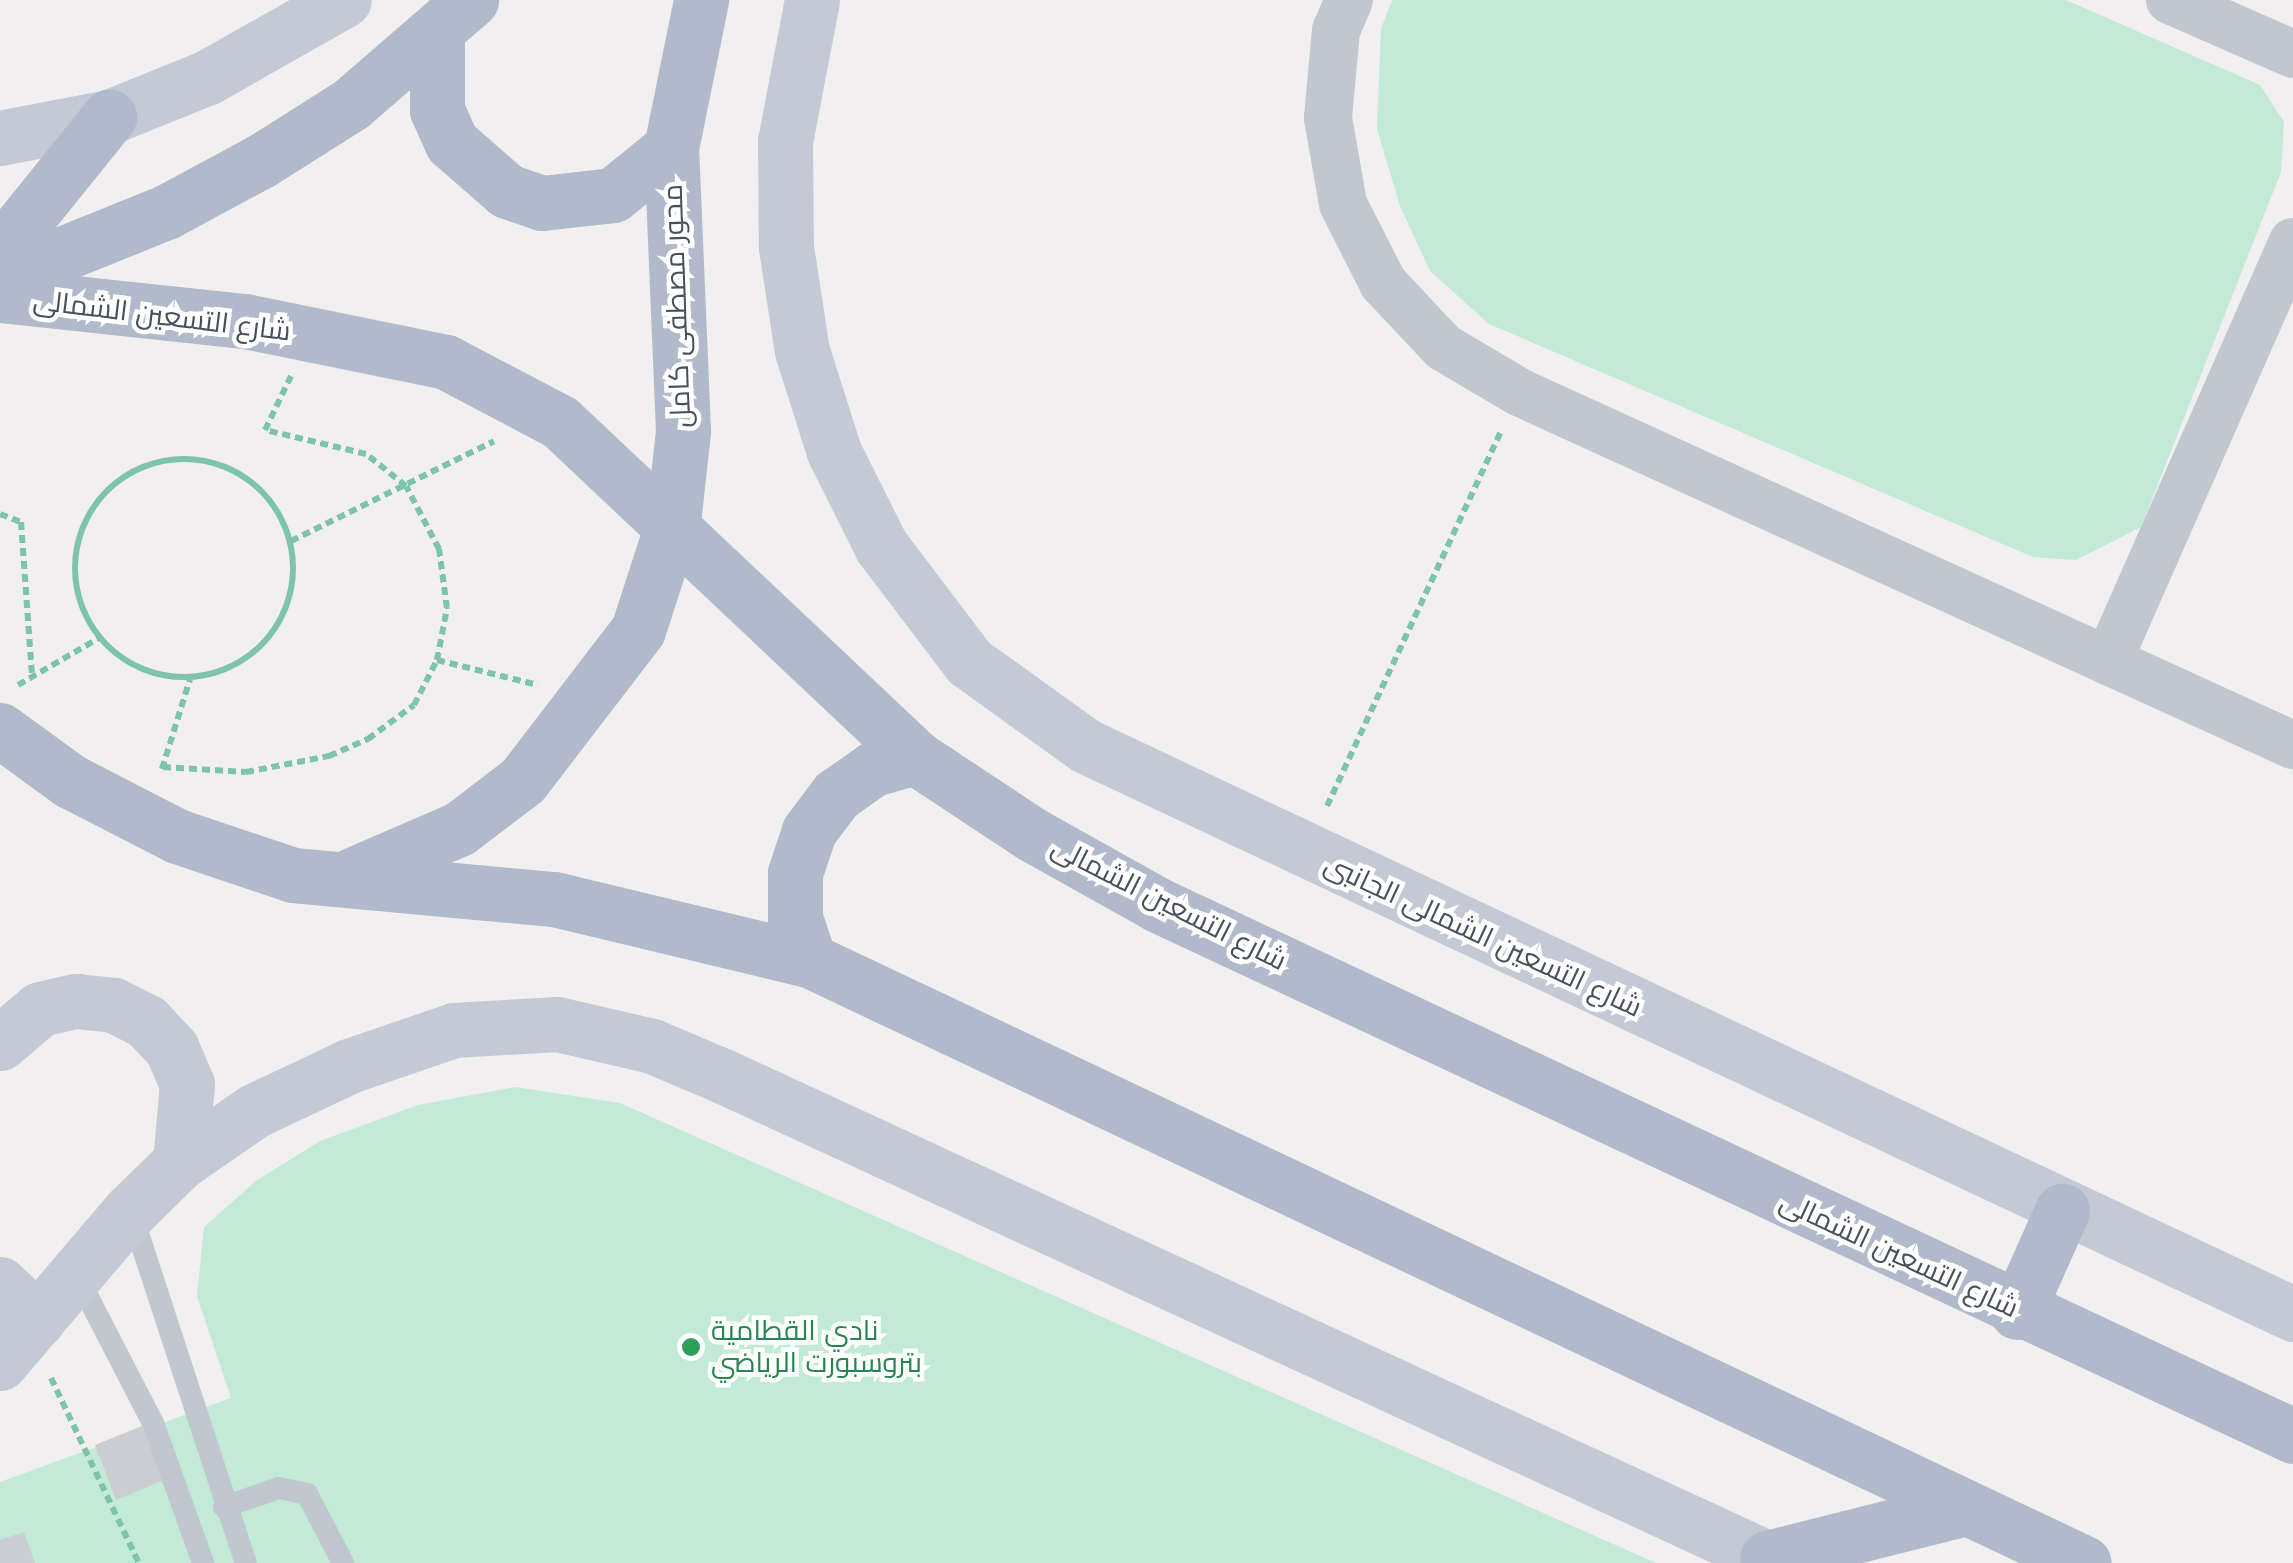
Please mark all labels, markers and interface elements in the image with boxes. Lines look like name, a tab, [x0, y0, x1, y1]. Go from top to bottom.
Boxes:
street label: محور مصطفى كامل	[656, 183, 698, 429]
street label: شارع التسعين الشمالى	[31, 284, 293, 348]
street label: شارع التسعين الشمالى	[1046, 830, 1292, 978]
street label: شارع التسعين الشمالى الجانبى	[1319, 848, 1647, 1024]
street label: شارع التسعين الشمالى	[1774, 1185, 2024, 1325]
place label: نادي القطامية بتروسبورت الرياضي	[711, 1314, 922, 1380]
marker: نادي القطامية بتروسبورت الرياضي	[680, 1336, 702, 1358]

